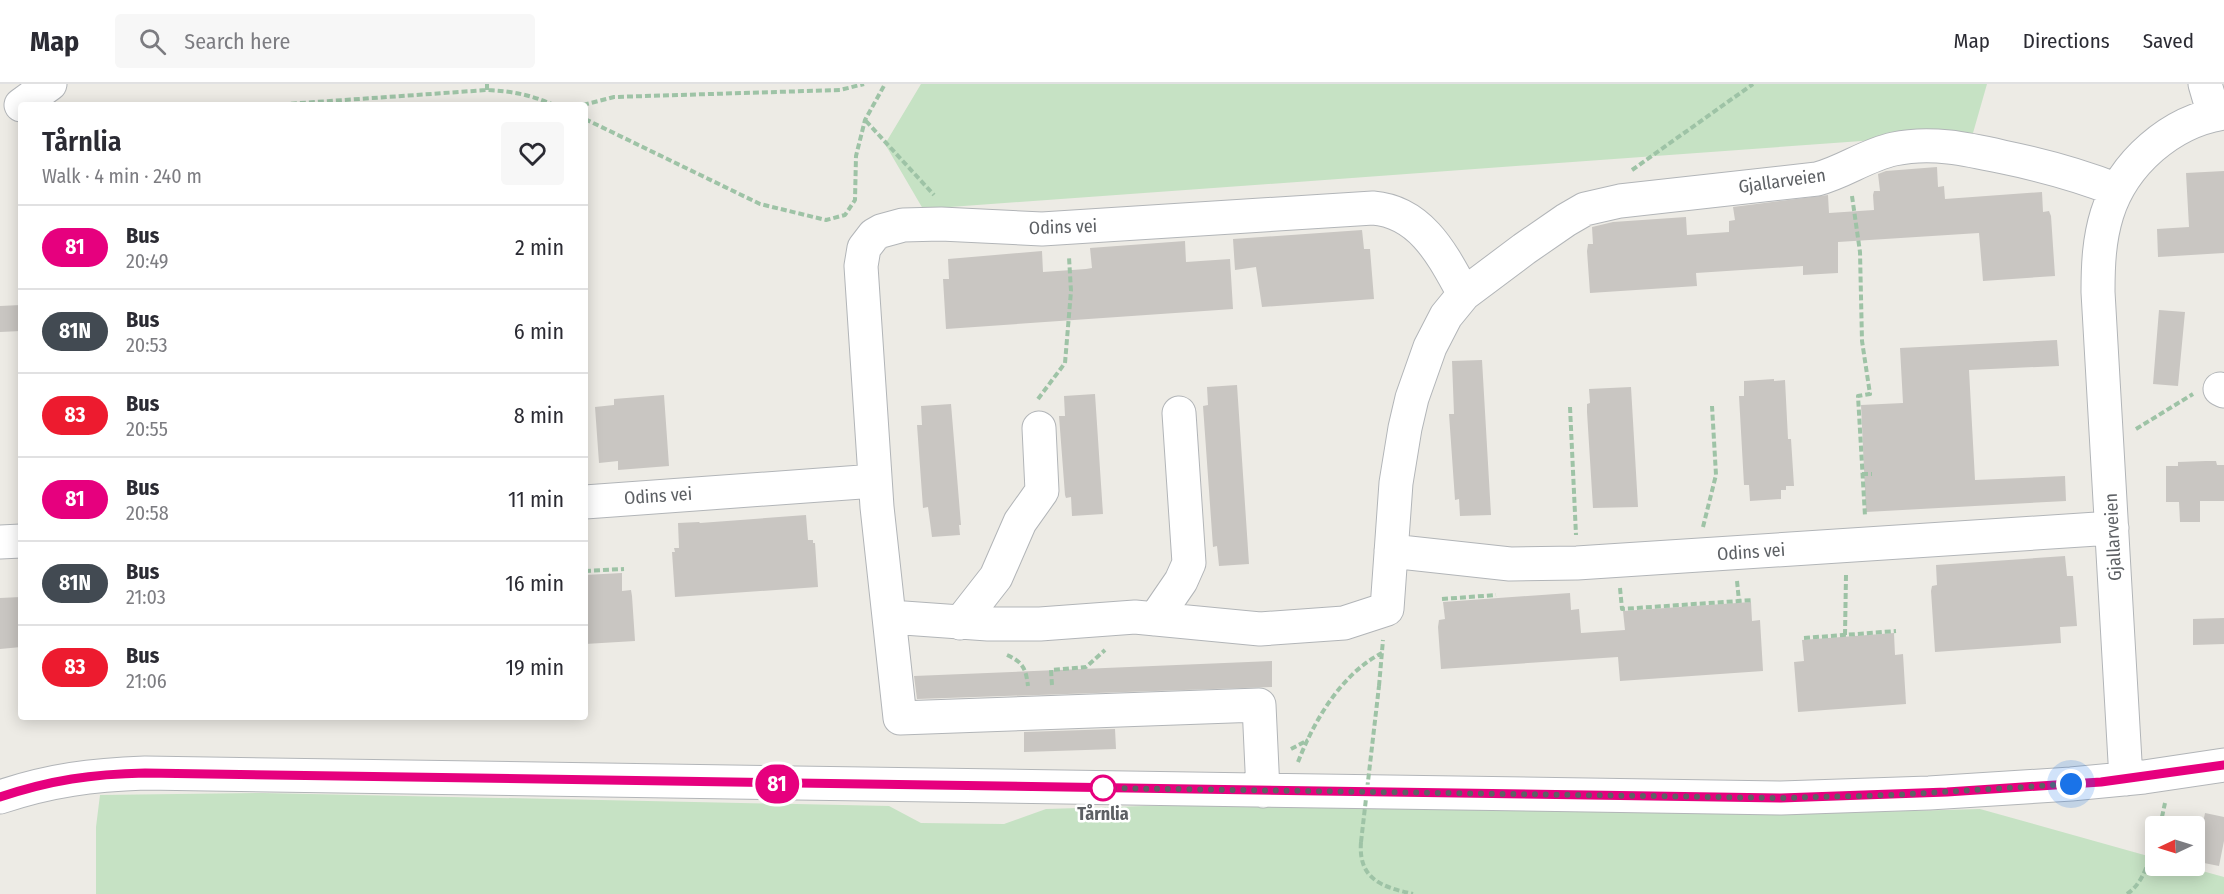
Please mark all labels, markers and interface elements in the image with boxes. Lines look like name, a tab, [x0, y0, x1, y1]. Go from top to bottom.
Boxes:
search box	[115, 14, 535, 68]
text: Map	[30, 25, 79, 58]
icon: search	[136, 25, 169, 58]
text: Search here	[184, 28, 290, 55]
text: Map	[1953, 28, 1990, 54]
text: Directions	[2023, 28, 2110, 54]
text: Saved	[2143, 28, 2194, 54]
button: heart	[501, 122, 564, 185]
text: Tårnlia	[42, 125, 122, 158]
text: Walk · 4 min · 240 m	[42, 164, 202, 188]
street label: Gjallarveien	[1737, 164, 1827, 198]
street label: Odins vei	[1029, 215, 1097, 239]
text: Bus	[126, 222, 159, 249]
text: 81	[65, 234, 85, 260]
text: 2 min	[515, 234, 564, 261]
text: 20:49	[126, 249, 168, 273]
text: Bus	[126, 306, 159, 333]
text: 81N	[59, 318, 91, 344]
text: 6 min	[514, 318, 564, 345]
text: 20:53	[126, 333, 168, 357]
text: Bus	[126, 390, 159, 417]
text: 83	[64, 402, 86, 428]
text: 8 min	[514, 402, 564, 429]
text: 20:55	[126, 417, 168, 441]
text: Bus	[126, 474, 159, 501]
street label: Odins vei	[623, 483, 693, 509]
text: 81	[65, 486, 85, 512]
text: 11 min	[508, 486, 564, 513]
street label: Gjallarveien	[2100, 493, 2126, 581]
text: 20:58	[126, 501, 169, 525]
street label: Odins vei	[1716, 539, 1786, 565]
text: Bus	[126, 558, 159, 585]
text: 81N	[59, 570, 91, 596]
text: 16 min	[505, 570, 564, 597]
text: 21:03	[126, 585, 166, 609]
text: Bus	[126, 642, 159, 669]
text: 83	[64, 654, 86, 680]
text: 19 min	[506, 654, 564, 681]
text: 21:06	[126, 669, 167, 693]
line badge: 81	[750, 764, 804, 804]
your location	[2056, 769, 2086, 799]
text: 81	[767, 771, 787, 797]
marker: Tårnlia	[1090, 775, 1116, 801]
place label: Tårnlia	[1077, 803, 1129, 825]
north arrow	[2145, 816, 2205, 876]
map controls	[2145, 816, 2205, 876]

